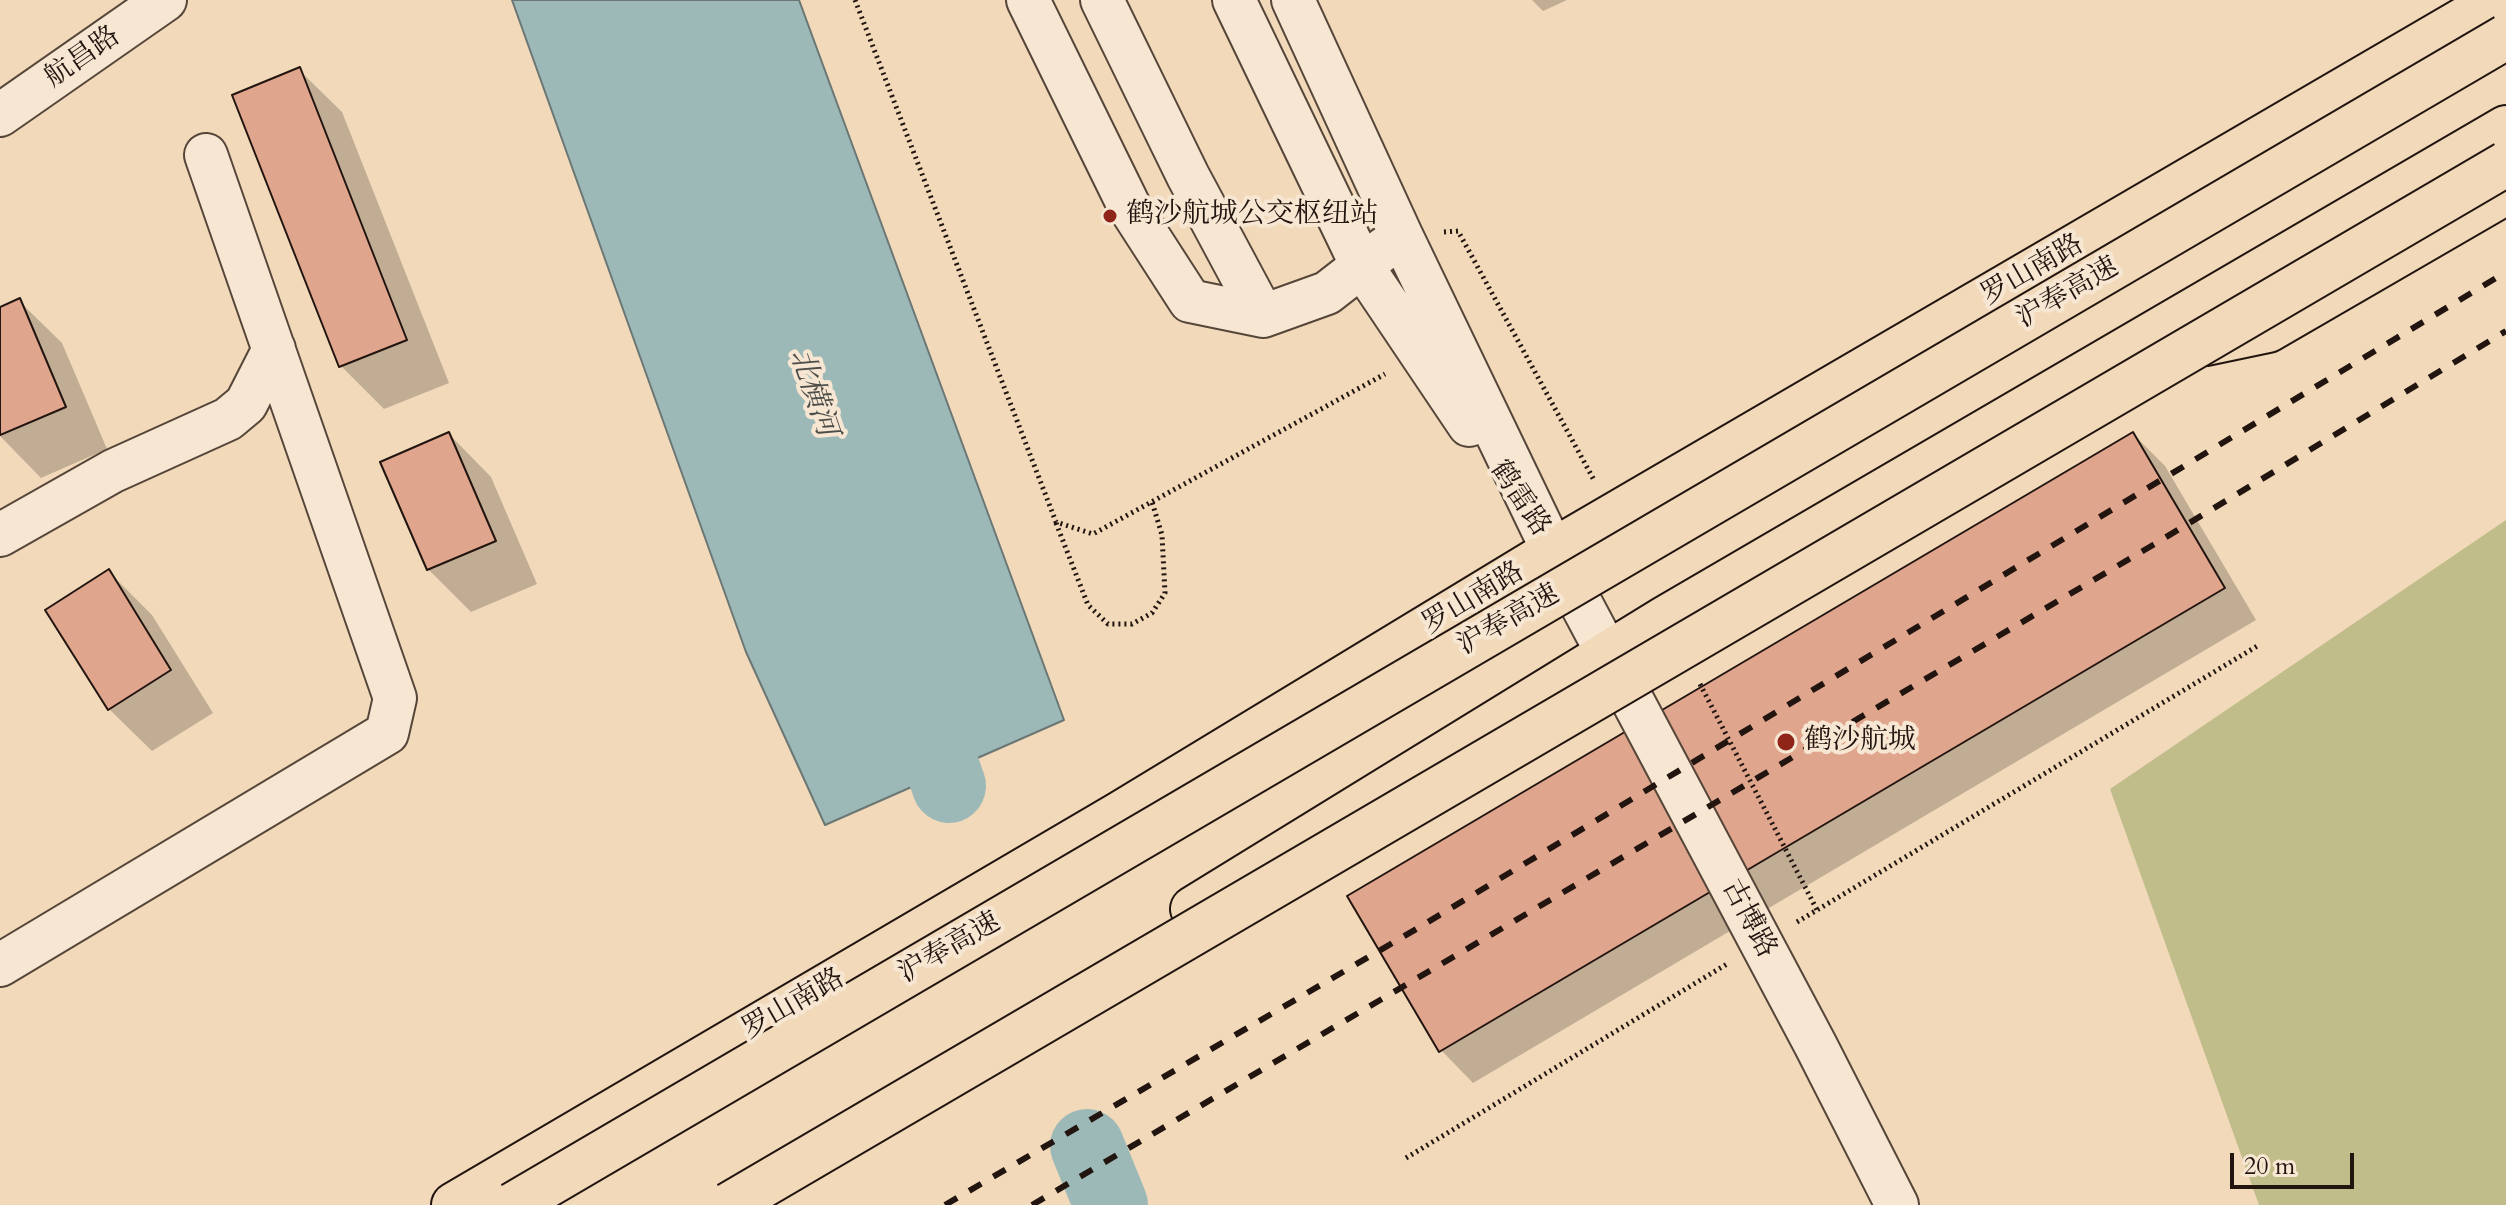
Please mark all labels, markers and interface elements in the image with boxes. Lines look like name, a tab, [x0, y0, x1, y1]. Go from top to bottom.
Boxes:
street label: 航昌路	[39, 20, 127, 96]
place label: 鹤沙航城公交枢纽站	[1126, 199, 1378, 233]
marker: 鹤沙航城公交枢纽站	[1101, 207, 1119, 225]
street label: 罗山南路	[1976, 228, 2090, 314]
street label: 沪奉高速	[2011, 251, 2125, 337]
water label: 北横河	[780, 345, 844, 441]
street label: 鹤雷路	[1482, 455, 1556, 543]
street label: 罗山南路	[1417, 556, 1531, 642]
street label: 沪奉高速	[1452, 578, 1566, 664]
place label: 鹤沙航城	[1804, 725, 1916, 759]
marker: 鹤沙航城	[1775, 731, 1797, 753]
street label: 古博路	[1713, 874, 1783, 964]
street label: 沪奉高速	[893, 906, 1007, 992]
street label: 罗山南路	[737, 962, 851, 1048]
scale bar	[2234, 1137, 2358, 1187]
text: 20 m	[2244, 1150, 2295, 1183]

